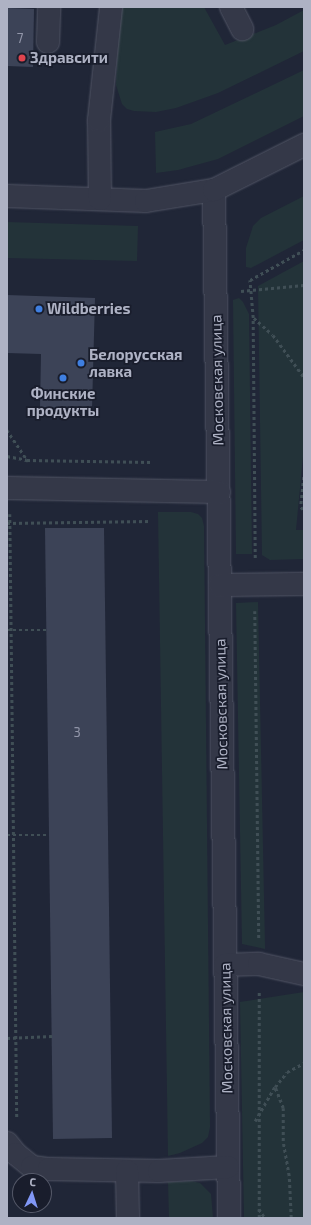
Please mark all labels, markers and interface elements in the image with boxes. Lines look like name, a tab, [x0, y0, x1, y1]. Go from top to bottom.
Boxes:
house number: 7	[17, 30, 23, 46]
place label: Здравсити	[30, 49, 108, 67]
marker: Здравсити	[17, 53, 27, 63]
place label: Wildberries	[47, 300, 130, 318]
marker: Wildberries	[34, 304, 44, 314]
street label: Московская улица	[207, 314, 227, 446]
place label: Белорусская лавка	[89, 345, 183, 380]
marker: Белорусская лавка	[76, 358, 86, 368]
marker: Финские продукты	[58, 373, 68, 383]
place label: Финские продукты	[27, 384, 99, 419]
street label: Московская улица	[211, 638, 231, 770]
house number: 3	[73, 724, 81, 740]
street label: Московская улица	[216, 962, 236, 1094]
north arrow	[12, 1173, 52, 1213]
text: С	[29, 1175, 36, 1188]

